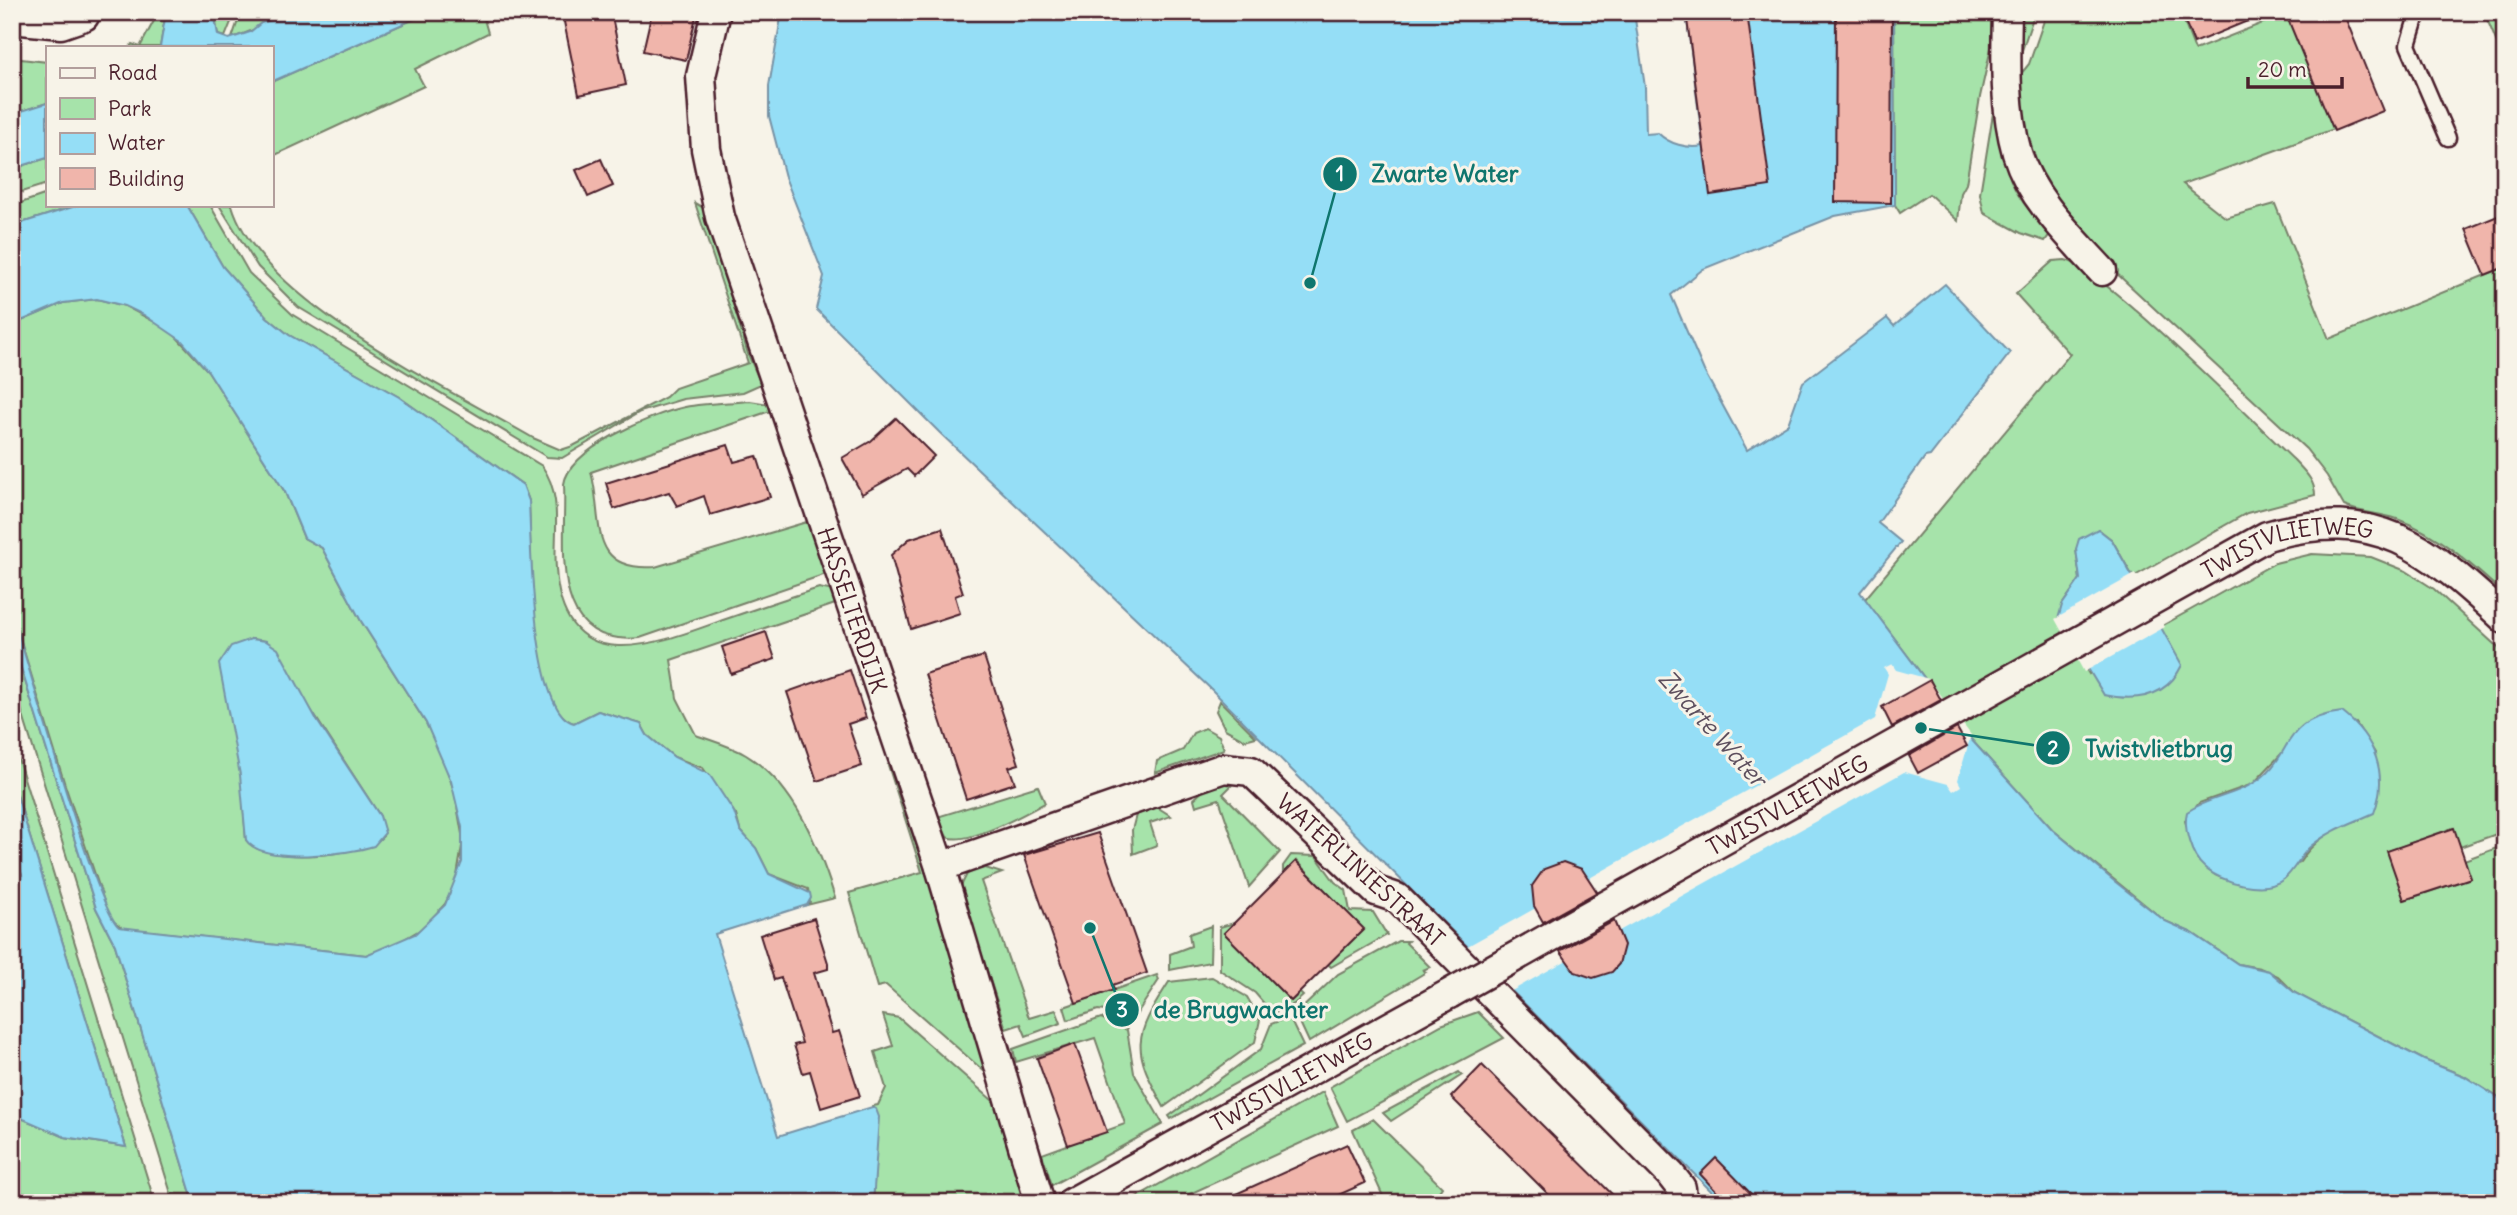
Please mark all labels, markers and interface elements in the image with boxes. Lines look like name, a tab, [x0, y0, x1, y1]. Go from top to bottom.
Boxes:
legend	[46, 46, 273, 206]
scale bar	[2248, 46, 2342, 90]
text: 20 m	[2258, 56, 2307, 83]
text: Road	[108, 59, 157, 86]
text: Park	[108, 95, 151, 122]
text: Water	[108, 129, 166, 156]
callout: Zwarte Water	[1323, 151, 1533, 196]
text: Zwarte Water	[1372, 158, 1519, 188]
text: 1	[1336, 160, 1344, 187]
text: Building	[108, 165, 184, 192]
street label: TWISTVLIETWEG	[2196, 511, 2376, 585]
street label: HASSELTERDIJK	[811, 523, 894, 696]
water label: Zwarte Water	[1653, 663, 1775, 795]
callout: Twistvlietbrug	[2036, 726, 2247, 771]
text: Twistvlietbrug	[2085, 733, 2233, 763]
text: 2	[2047, 735, 2059, 762]
street label: TWISTVLIETWEG	[1701, 748, 1873, 861]
street label: WATERLINIESTRAAT	[1271, 787, 1451, 953]
callout: de Brugwachter	[1105, 987, 1342, 1032]
text: de Brugwachter	[1154, 994, 1328, 1024]
text: 3	[1116, 996, 1128, 1023]
street label: TWISTVLIETWEG	[1205, 1025, 1378, 1138]

